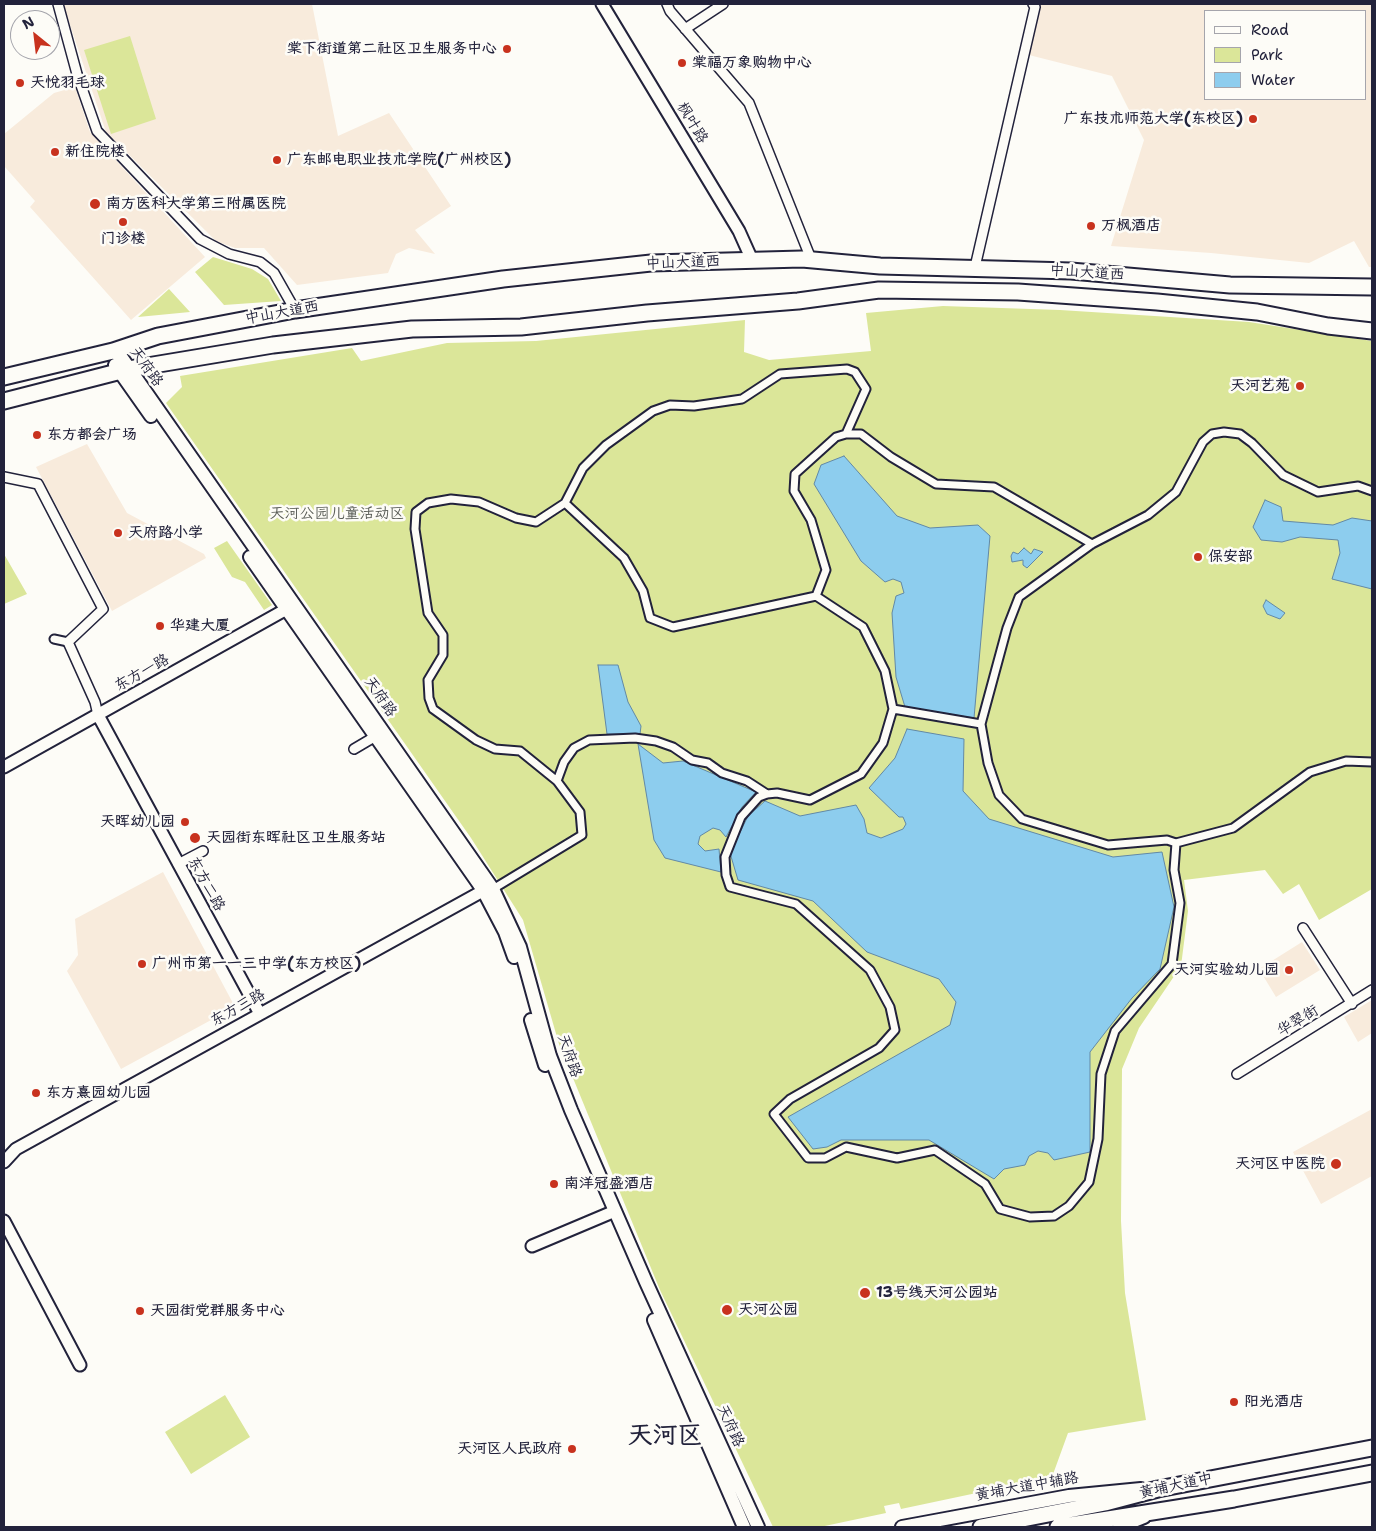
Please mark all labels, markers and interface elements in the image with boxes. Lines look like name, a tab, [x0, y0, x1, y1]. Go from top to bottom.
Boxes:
north arrow	[10, 10, 60, 60]
legend	[1204, 10, 1366, 100]
text: N	[19, 12, 37, 33]
text: Road	[1251, 20, 1289, 40]
place label: 棠下街道第二社区卫生服务中心	[287, 40, 497, 58]
marker: 棠下街道第二社区卫生服务中心	[501, 43, 513, 55]
text: Park	[1251, 45, 1283, 65]
place label: 棠福万象购物中心	[692, 54, 812, 72]
marker: 棠福万象购物中心	[676, 57, 688, 69]
text: Water	[1251, 70, 1295, 90]
place label: 天悦羽毛球	[30, 74, 105, 92]
marker: 天悦羽毛球	[14, 77, 26, 89]
street label: 枫叶路	[673, 99, 711, 147]
place label: 广东技术师范大学(东校区)	[1064, 110, 1243, 128]
marker: 广东技术师范大学(东校区)	[1247, 113, 1259, 125]
place label: 新住院楼	[65, 143, 125, 161]
marker: 新住院楼	[49, 146, 61, 158]
place label: 广东邮电职业技术学院(广州校区)	[287, 151, 511, 169]
marker: 广东邮电职业技术学院(广州校区)	[271, 154, 283, 166]
place label: 南方医科大学第三附属医院	[106, 195, 286, 213]
marker: 南方医科大学第三附属医院	[88, 197, 102, 211]
marker: 门诊楼	[117, 216, 129, 228]
place label: 万枫酒店	[1101, 217, 1161, 235]
marker: 万枫酒店	[1085, 220, 1097, 232]
place label: 门诊楼	[101, 230, 145, 248]
street label: 中山大道西	[645, 253, 721, 273]
street label: 中山大道西	[1049, 261, 1125, 285]
street label: 中山大道西	[244, 298, 320, 328]
street label: 天府路	[125, 344, 167, 390]
place label: 天河艺苑	[1230, 377, 1290, 395]
marker: 天河艺苑	[1294, 380, 1306, 392]
place label: 东方都会广场	[47, 426, 137, 444]
marker: 东方都会广场	[31, 429, 43, 441]
park label: 天河公园儿童活动区	[270, 505, 404, 523]
place label: 天府路小学	[128, 524, 203, 542]
marker: 天府路小学	[112, 527, 124, 539]
place label: 保安部	[1208, 548, 1253, 566]
marker: 保安部	[1192, 551, 1204, 563]
place label: 华建大厦	[170, 617, 230, 635]
marker: 华建大厦	[154, 620, 166, 632]
street label: 东方一路	[111, 651, 173, 695]
street label: 天府路	[360, 673, 400, 721]
place label: 天晖幼儿园	[100, 813, 175, 831]
marker: 天晖幼儿园	[179, 816, 191, 828]
place label: 天园街东晖社区卫生服务站	[206, 829, 386, 847]
marker: 天园街东晖社区卫生服务站	[188, 831, 202, 845]
street label: 东方二路	[184, 853, 228, 915]
place label: 广州市第一一三中学(东方校区)	[152, 955, 361, 973]
marker: 广州市第一一三中学(东方校区)	[136, 958, 148, 970]
place label: 天河实验幼儿园	[1174, 961, 1279, 979]
marker: 天河实验幼儿园	[1283, 964, 1295, 976]
street label: 东方三路	[207, 986, 269, 1030]
street label: 华翠街	[1274, 1002, 1322, 1040]
street label: 天府路	[553, 1032, 585, 1080]
place label: 东方熹园幼儿园	[46, 1084, 151, 1102]
marker: 东方熹园幼儿园	[30, 1087, 42, 1099]
place label: 天河区中医院	[1235, 1155, 1325, 1173]
marker: 天河区中医院	[1329, 1157, 1343, 1171]
place label: 南洋冠盛酒店	[564, 1175, 654, 1193]
marker: 南洋冠盛酒店	[548, 1178, 560, 1190]
place label: 13号线天河公园站	[876, 1284, 998, 1302]
marker: 13号线天河公园站	[858, 1286, 872, 1300]
place label: 天河公园	[738, 1301, 798, 1319]
place label: 天园街党群服务中心	[150, 1302, 285, 1320]
marker: 天河公园	[720, 1303, 734, 1317]
marker: 天园街党群服务中心	[134, 1305, 146, 1317]
place label: 阳光酒店	[1244, 1393, 1304, 1411]
marker: 阳光酒店	[1228, 1396, 1240, 1408]
street label: 天府路	[712, 1402, 748, 1450]
district label: 天河区	[628, 1421, 702, 1451]
place label: 天河区人民政府	[457, 1440, 562, 1458]
marker: 天河区人民政府	[566, 1443, 578, 1455]
street label: 黄埔大道中辅路	[974, 1469, 1080, 1505]
street label: 黄埔大道中	[1137, 1469, 1215, 1503]

